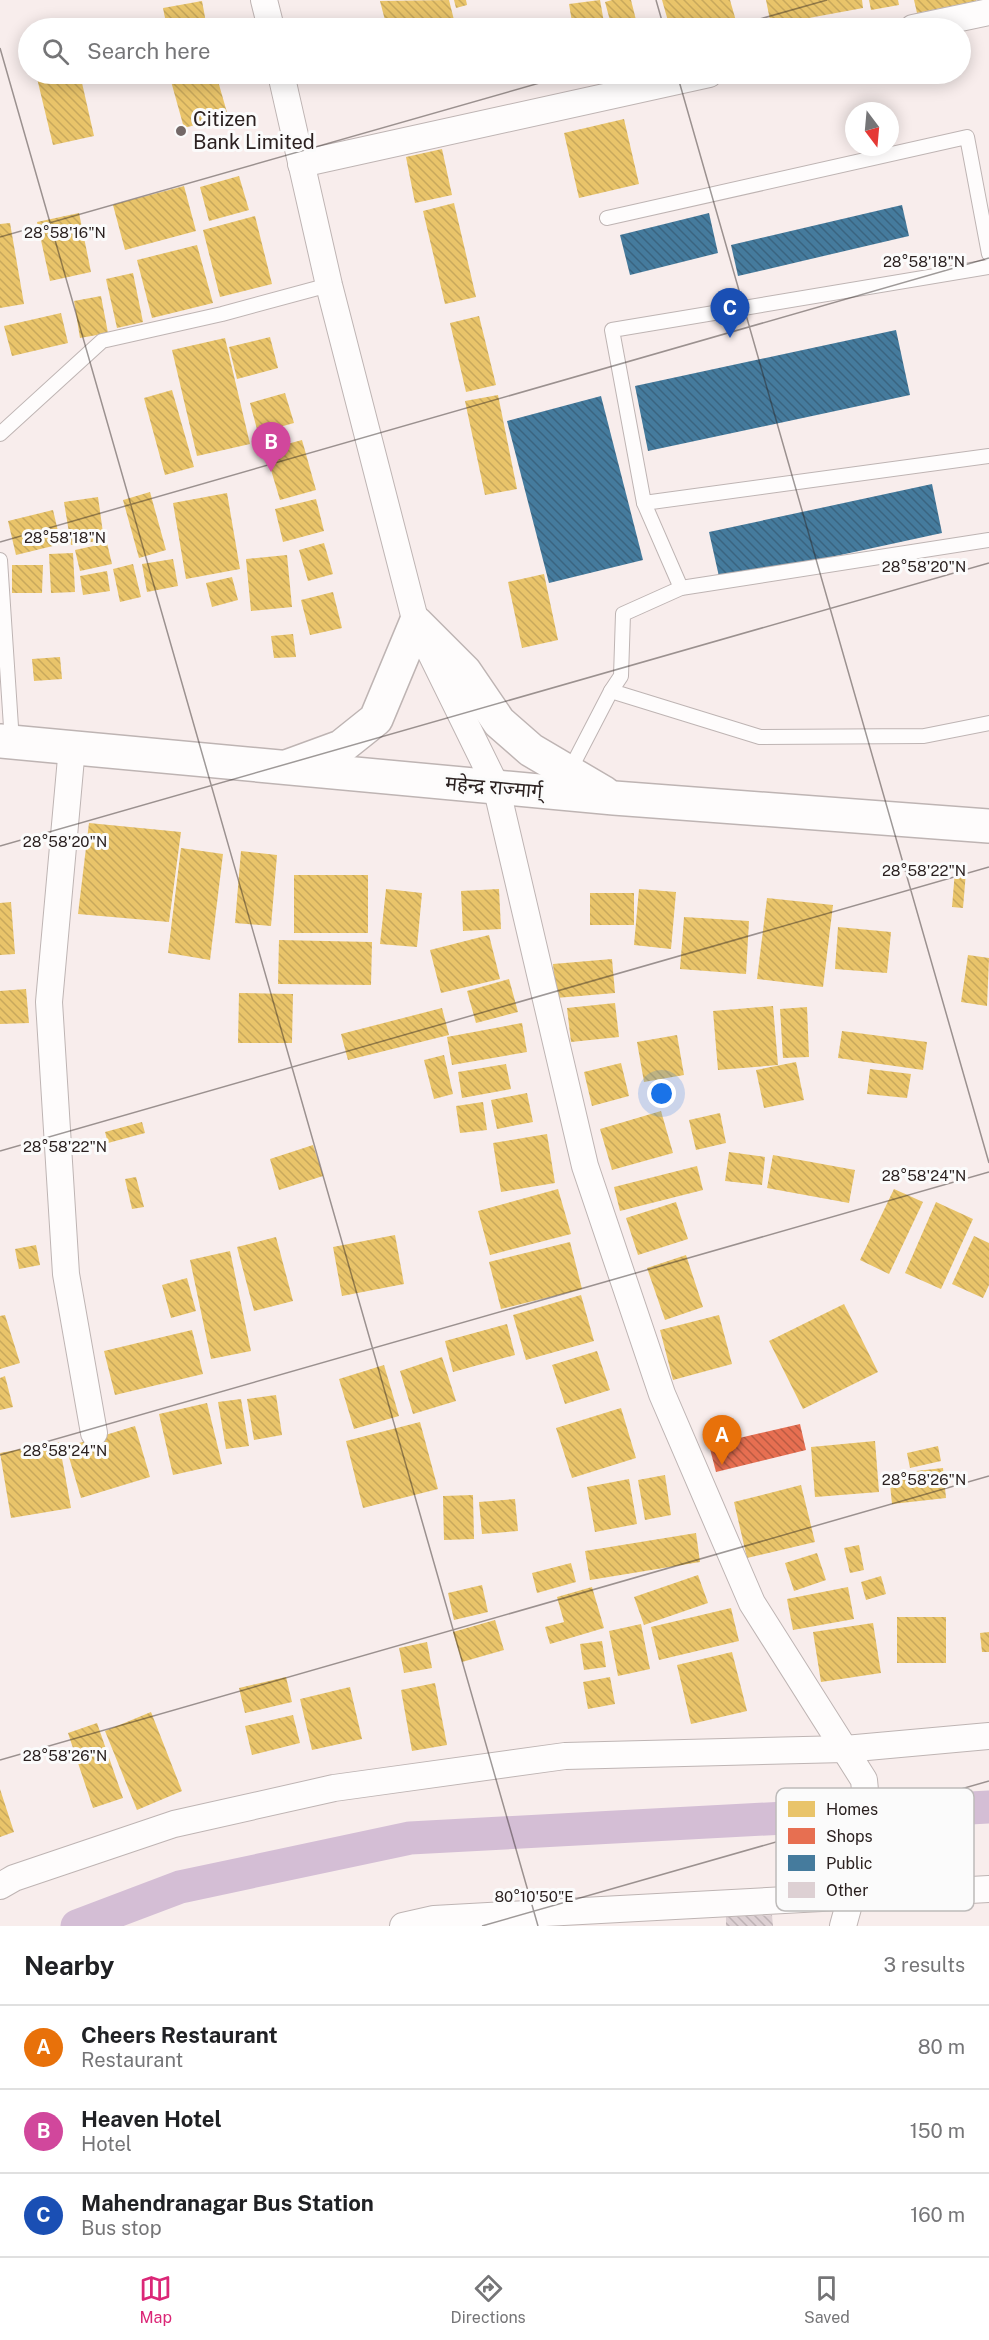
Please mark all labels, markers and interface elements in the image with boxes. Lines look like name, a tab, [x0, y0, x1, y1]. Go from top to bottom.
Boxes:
search box	[18, 18, 971, 84]
icon: search	[39, 35, 72, 68]
text: Search here	[87, 38, 211, 64]
north arrow	[845, 102, 899, 156]
place label: Citizen Bank Limited	[193, 107, 315, 154]
marker: Citizen Bank Limited	[174, 124, 188, 138]
text: 28°58'16"N	[24, 224, 106, 241]
text: 28°58'18"N	[883, 253, 965, 270]
pin: C	[710, 288, 750, 338]
pin: B	[252, 422, 290, 472]
text: 28°58'18"N	[24, 529, 106, 546]
text: 28°58'20"N	[882, 558, 966, 575]
street label: महेन्द्र राज्मार्ग्	[444, 771, 547, 804]
text: 28°58'20"N	[23, 833, 107, 850]
text: 28°58'22"N	[882, 862, 966, 879]
your location	[647, 1079, 676, 1108]
text: 28°58'22"N	[23, 1138, 107, 1155]
text: 28°58'24"N	[882, 1167, 966, 1184]
pin: A	[702, 1416, 742, 1465]
text: 28°58'24"N	[23, 1442, 107, 1459]
text: 28°58'26"N	[882, 1471, 966, 1488]
text: 28°58'26"N	[23, 1747, 107, 1764]
legend	[776, 1788, 974, 1911]
text: Homes	[826, 1800, 878, 1819]
text: Shops	[826, 1827, 873, 1846]
text: Public	[826, 1854, 873, 1873]
text: Other	[826, 1881, 868, 1900]
text: 80°10'50"E	[494, 1888, 574, 1905]
text: Nearby	[24, 1950, 114, 1981]
text: 3 results	[884, 1953, 965, 1977]
text: Cheers Restaurant	[81, 2022, 278, 2048]
text: A	[36, 2035, 51, 2059]
text: 80 m	[918, 2035, 965, 2059]
text: Restaurant	[81, 2048, 183, 2072]
text: Heaven Hotel	[81, 2106, 222, 2132]
text: B	[37, 2119, 50, 2143]
text: 150 m	[910, 2119, 965, 2143]
text: Hotel	[81, 2132, 132, 2156]
text: Mahendranagar Bus Station	[81, 2190, 374, 2216]
text: C	[36, 2203, 51, 2227]
text: 160 m	[910, 2203, 965, 2227]
text: Bus stop	[81, 2216, 162, 2240]
tab: Map	[139, 2272, 172, 2327]
tab: Directions	[451, 2272, 526, 2327]
tab: Saved	[804, 2272, 850, 2327]

